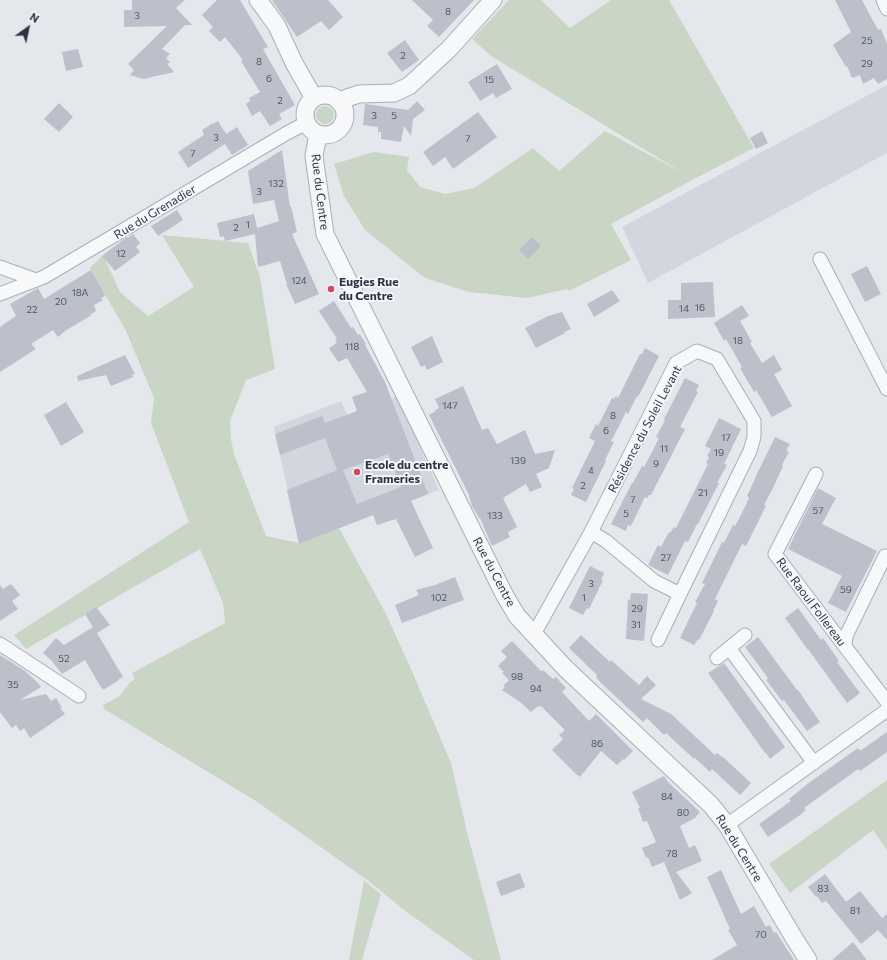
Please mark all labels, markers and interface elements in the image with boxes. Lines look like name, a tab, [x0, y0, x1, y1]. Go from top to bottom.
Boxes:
house number: 8	[445, 6, 451, 18]
north arrow	[8, 8, 48, 48]
text: N	[28, 10, 42, 25]
house number: 3	[134, 10, 140, 22]
house number: 25	[861, 35, 873, 47]
house number: 2	[400, 50, 406, 62]
house number: 8	[256, 56, 262, 68]
house number: 29	[861, 58, 873, 70]
house number: 6	[266, 73, 272, 85]
house number: 15	[484, 74, 494, 86]
house number: 2	[277, 95, 283, 107]
house number: 3	[371, 110, 377, 122]
house number: 5	[391, 110, 397, 122]
house number: 3	[213, 132, 219, 144]
house number: 7	[465, 133, 471, 145]
house number: 7	[190, 148, 196, 160]
street label: Rue du Centre	[308, 153, 332, 231]
house number: 132	[268, 178, 284, 190]
street label: Rue du Grenadier	[111, 182, 199, 242]
house number: 3	[256, 186, 262, 198]
house number: 1	[246, 219, 250, 231]
house number: 2	[233, 222, 239, 234]
house number: 12	[116, 248, 126, 260]
house number: 124	[291, 275, 307, 287]
place label: Eugies Rue du Centre	[339, 275, 398, 303]
marker: Eugies Rue du Centre	[326, 284, 336, 294]
house number: 18A	[71, 287, 89, 299]
house number: 20	[55, 296, 67, 308]
house number: 16	[695, 302, 705, 314]
house number: 14	[679, 303, 689, 315]
house number: 22	[26, 304, 38, 316]
house number: 18	[733, 335, 743, 347]
house number: 118	[345, 341, 359, 353]
street label: Résidence du Soleil Levant	[605, 363, 685, 495]
house number: 147	[442, 400, 458, 412]
house number: 8	[610, 410, 616, 422]
house number: 6	[603, 425, 609, 437]
house number: 17	[721, 432, 731, 444]
house number: 11	[660, 443, 668, 455]
house number: 19	[714, 447, 724, 459]
house number: 139	[510, 455, 526, 467]
place label: Ecole du centre Frameries	[365, 458, 448, 486]
house number: 9	[653, 458, 659, 470]
house number: 4	[588, 465, 594, 477]
marker: Ecole du centre Frameries	[352, 467, 362, 477]
house number: 2	[580, 480, 586, 492]
house number: 21	[698, 487, 708, 499]
house number: 7	[630, 494, 636, 506]
house number: 57	[812, 505, 824, 517]
house number: 5	[623, 508, 629, 520]
house number: 133	[487, 510, 503, 522]
street label: Rue du Centre	[470, 535, 518, 609]
house number: 27	[661, 552, 671, 564]
street label: Rue Raoul Follereau	[773, 555, 849, 649]
house number: 3	[588, 578, 594, 590]
house number: 59	[840, 584, 852, 596]
house number: 102	[431, 592, 447, 604]
house number: 1	[582, 592, 586, 604]
house number: 29	[631, 603, 643, 615]
house number: 31	[631, 619, 641, 631]
house number: 52	[58, 653, 70, 665]
house number: 98	[511, 671, 523, 683]
house number: 35	[7, 679, 19, 691]
house number: 94	[530, 683, 542, 695]
house number: 86	[591, 738, 603, 750]
house number: 84	[661, 791, 673, 803]
house number: 80	[677, 807, 689, 819]
street label: Rue du Centre	[713, 812, 765, 884]
house number: 78	[666, 848, 678, 860]
house number: 83	[817, 883, 829, 895]
house number: 81	[850, 905, 860, 917]
house number: 70	[755, 929, 767, 941]

